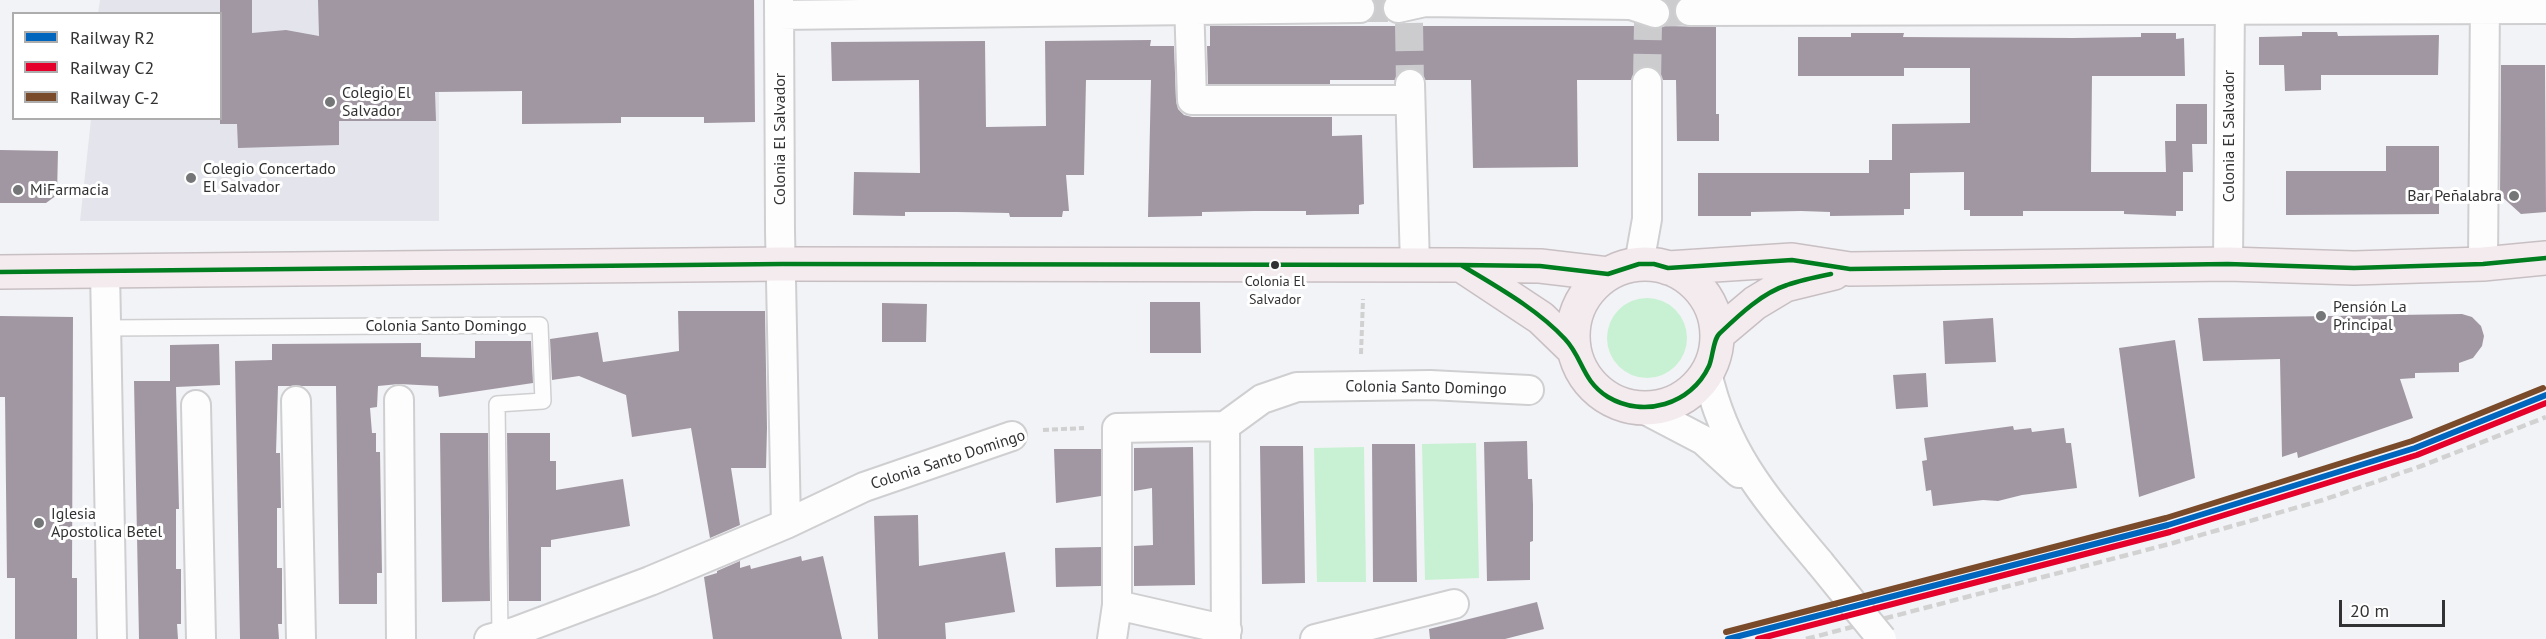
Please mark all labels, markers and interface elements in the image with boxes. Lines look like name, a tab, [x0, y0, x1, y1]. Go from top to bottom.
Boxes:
legend	[12, 12, 222, 120]
text: Railway R2	[70, 26, 155, 49]
text: Railway C2	[70, 56, 154, 79]
street label: Colonia El Salvador	[2219, 70, 2239, 202]
street label: Colonia El Salvador	[770, 73, 790, 205]
place label: Colegio El Salvador	[342, 83, 411, 121]
text: Railway C-2	[70, 86, 159, 109]
marker: Colegio El Salvador	[323, 95, 337, 109]
place label: Colegio Concertado El Salvador	[203, 159, 336, 197]
marker: Colegio Concertado El Salvador	[184, 171, 198, 185]
place label: MiFarmacia	[30, 180, 109, 200]
marker: MiFarmacia	[11, 183, 25, 197]
place label: Bar Peñalabra	[2407, 186, 2502, 206]
marker: Bar Peñalabra	[2507, 189, 2521, 203]
marker: Colonia El Salvador	[1269, 259, 1281, 271]
place label: Colonia El Salvador	[1245, 274, 1305, 306]
place label: Pensión La Principal	[2333, 297, 2407, 335]
marker: Pensión La Principal	[2314, 309, 2328, 323]
street label: Colonia Santo Domingo	[365, 316, 527, 336]
street label: Colonia Santo Domingo	[1345, 377, 1507, 399]
street label: Colonia Santo Domingo	[868, 426, 1028, 494]
place label: Iglesia Apostolica Betel	[51, 504, 162, 542]
marker: Iglesia Apostolica Betel	[32, 516, 46, 530]
scale bar	[2342, 588, 2448, 626]
text: 20 m	[2350, 599, 2389, 622]

